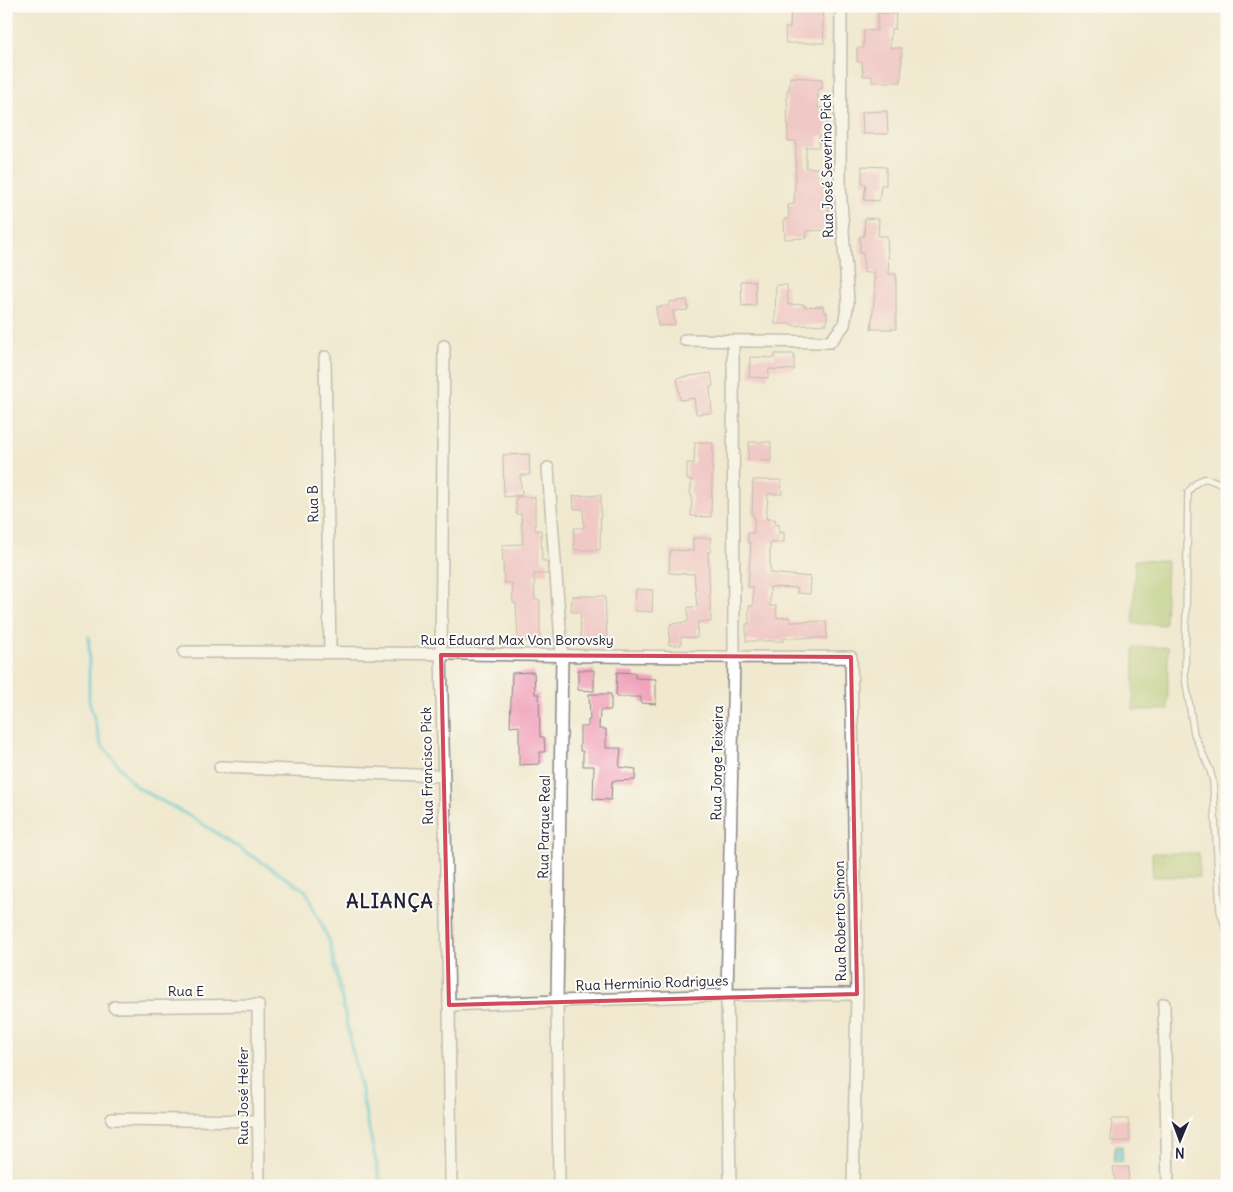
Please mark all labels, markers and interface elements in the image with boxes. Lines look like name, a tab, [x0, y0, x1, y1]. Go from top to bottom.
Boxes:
street label: Rua José Severino Pick	[817, 94, 837, 238]
street label: Rua B	[304, 485, 322, 523]
street label: Rua Eduard Max Von Borovsky	[420, 631, 614, 649]
street label: Rua Jorge Teixeira	[707, 705, 727, 821]
street label: Rua Francisco Pick	[417, 707, 437, 825]
street label: Rua Parque Real	[534, 775, 554, 879]
street label: Rua Roberto Simon	[830, 860, 850, 982]
district label: ALIANÇA	[346, 889, 434, 913]
street label: Rua Hermínio Rodrigues	[575, 971, 729, 995]
street label: Rua E	[168, 982, 204, 1000]
street label: Rua José Helfer	[234, 1046, 252, 1145]
north arrow	[1156, 1114, 1206, 1164]
text: N	[1175, 1144, 1185, 1162]

